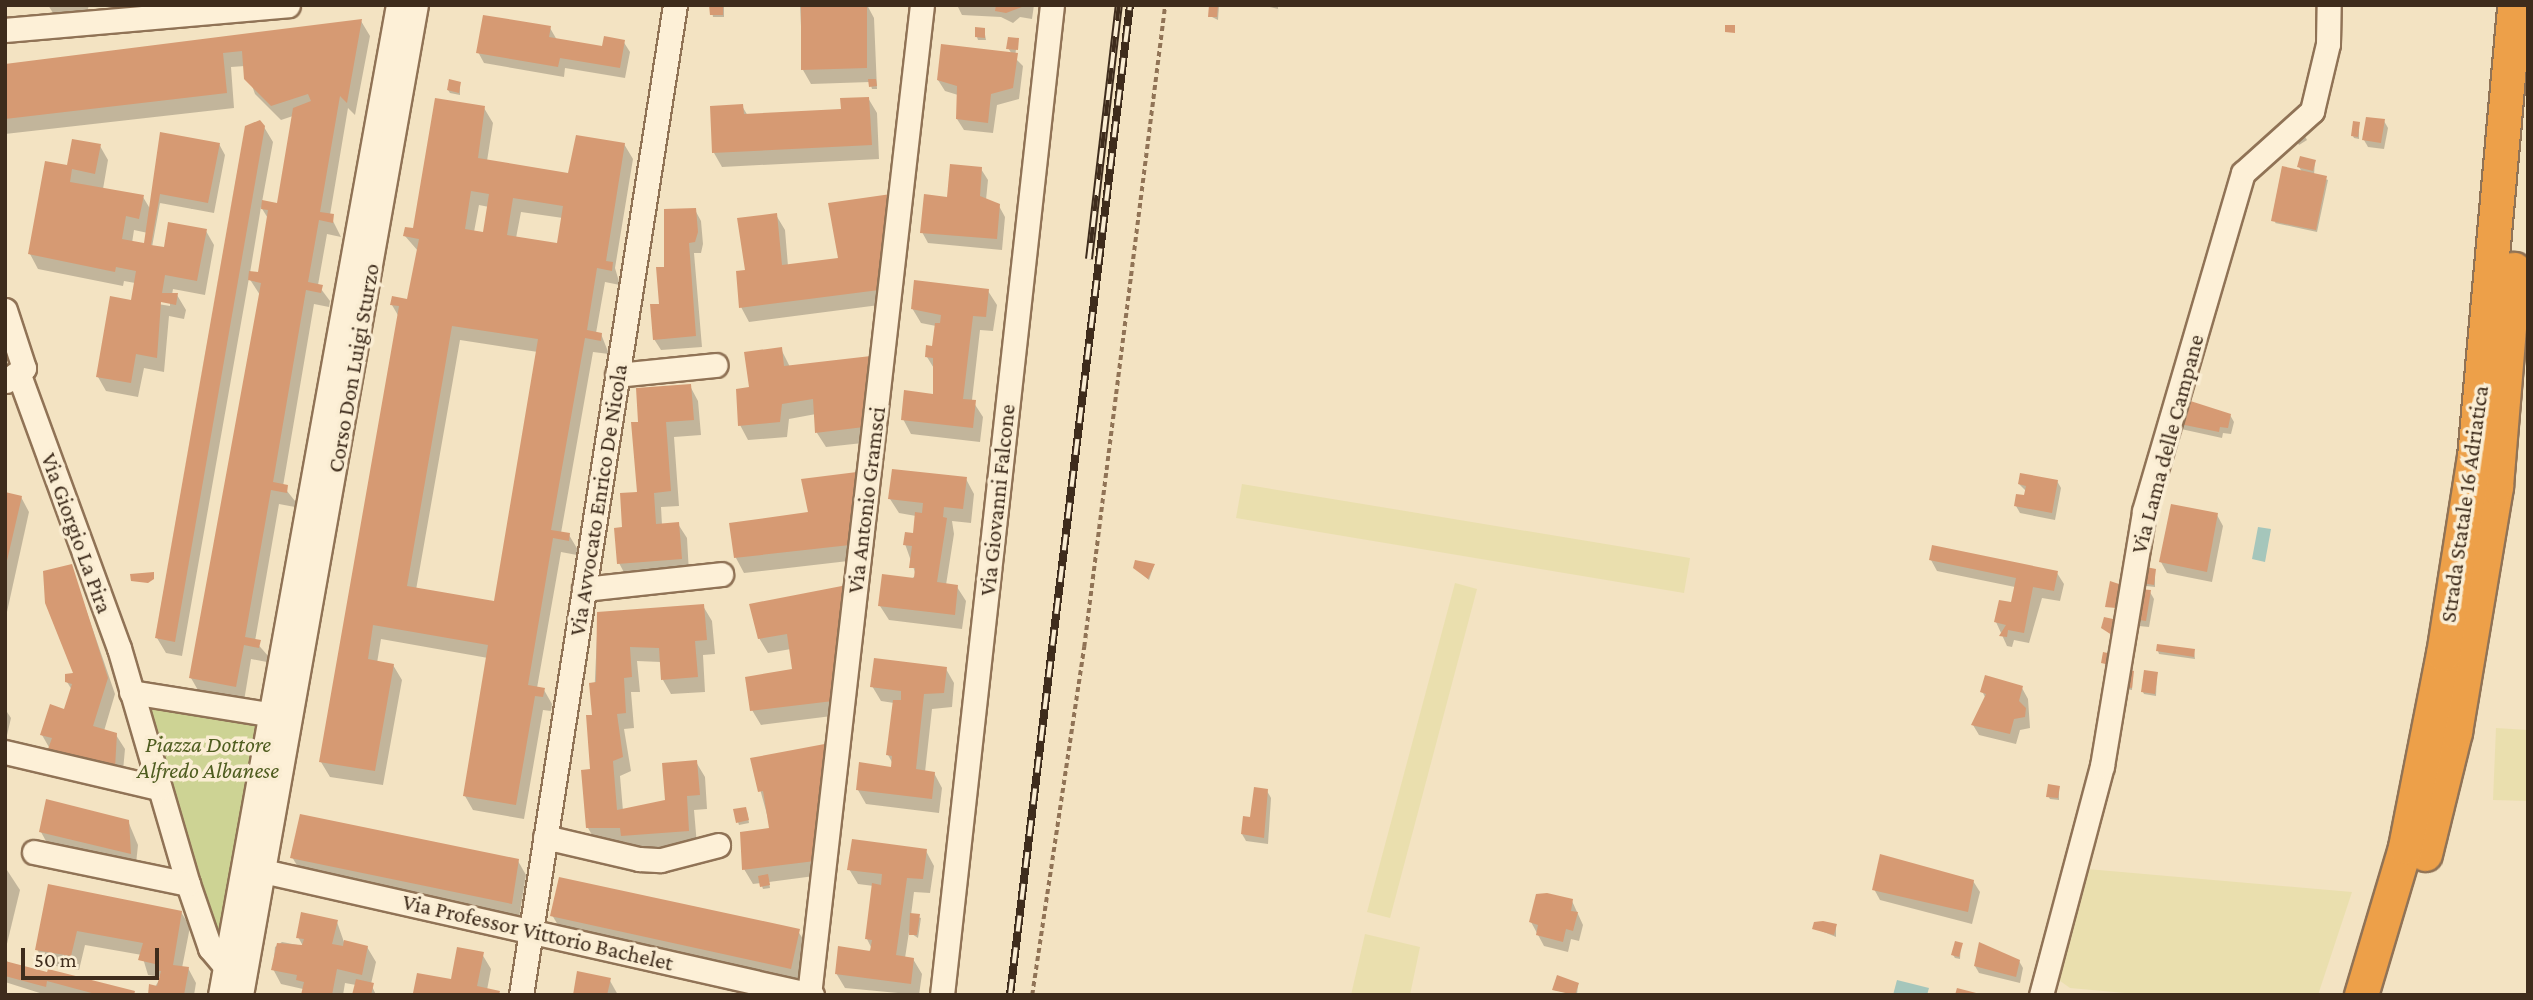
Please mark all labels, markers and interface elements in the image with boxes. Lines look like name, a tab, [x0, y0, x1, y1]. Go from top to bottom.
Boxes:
street label: Corso Don Luigi Sturzo	[321, 261, 385, 475]
street label: Via Lama delle Campane	[2124, 331, 2210, 557]
street label: Via Avvocato Enrico De Nicola	[563, 362, 633, 638]
street label: Strada Statale 16 Adriatica	[2434, 384, 2494, 624]
street label: Via Giovanni Falcone	[973, 403, 1021, 597]
street label: Via Antonio Gramsci	[841, 405, 891, 595]
street label: Via Giorgio La Pira	[35, 449, 119, 617]
park label: Piazza Dottore Alfredo Albanese	[137, 730, 279, 784]
street label: Via Professor Vittorio Bachelet	[400, 887, 676, 977]
scale bar	[24, 934, 163, 978]
text: 50 m	[34, 948, 77, 972]

